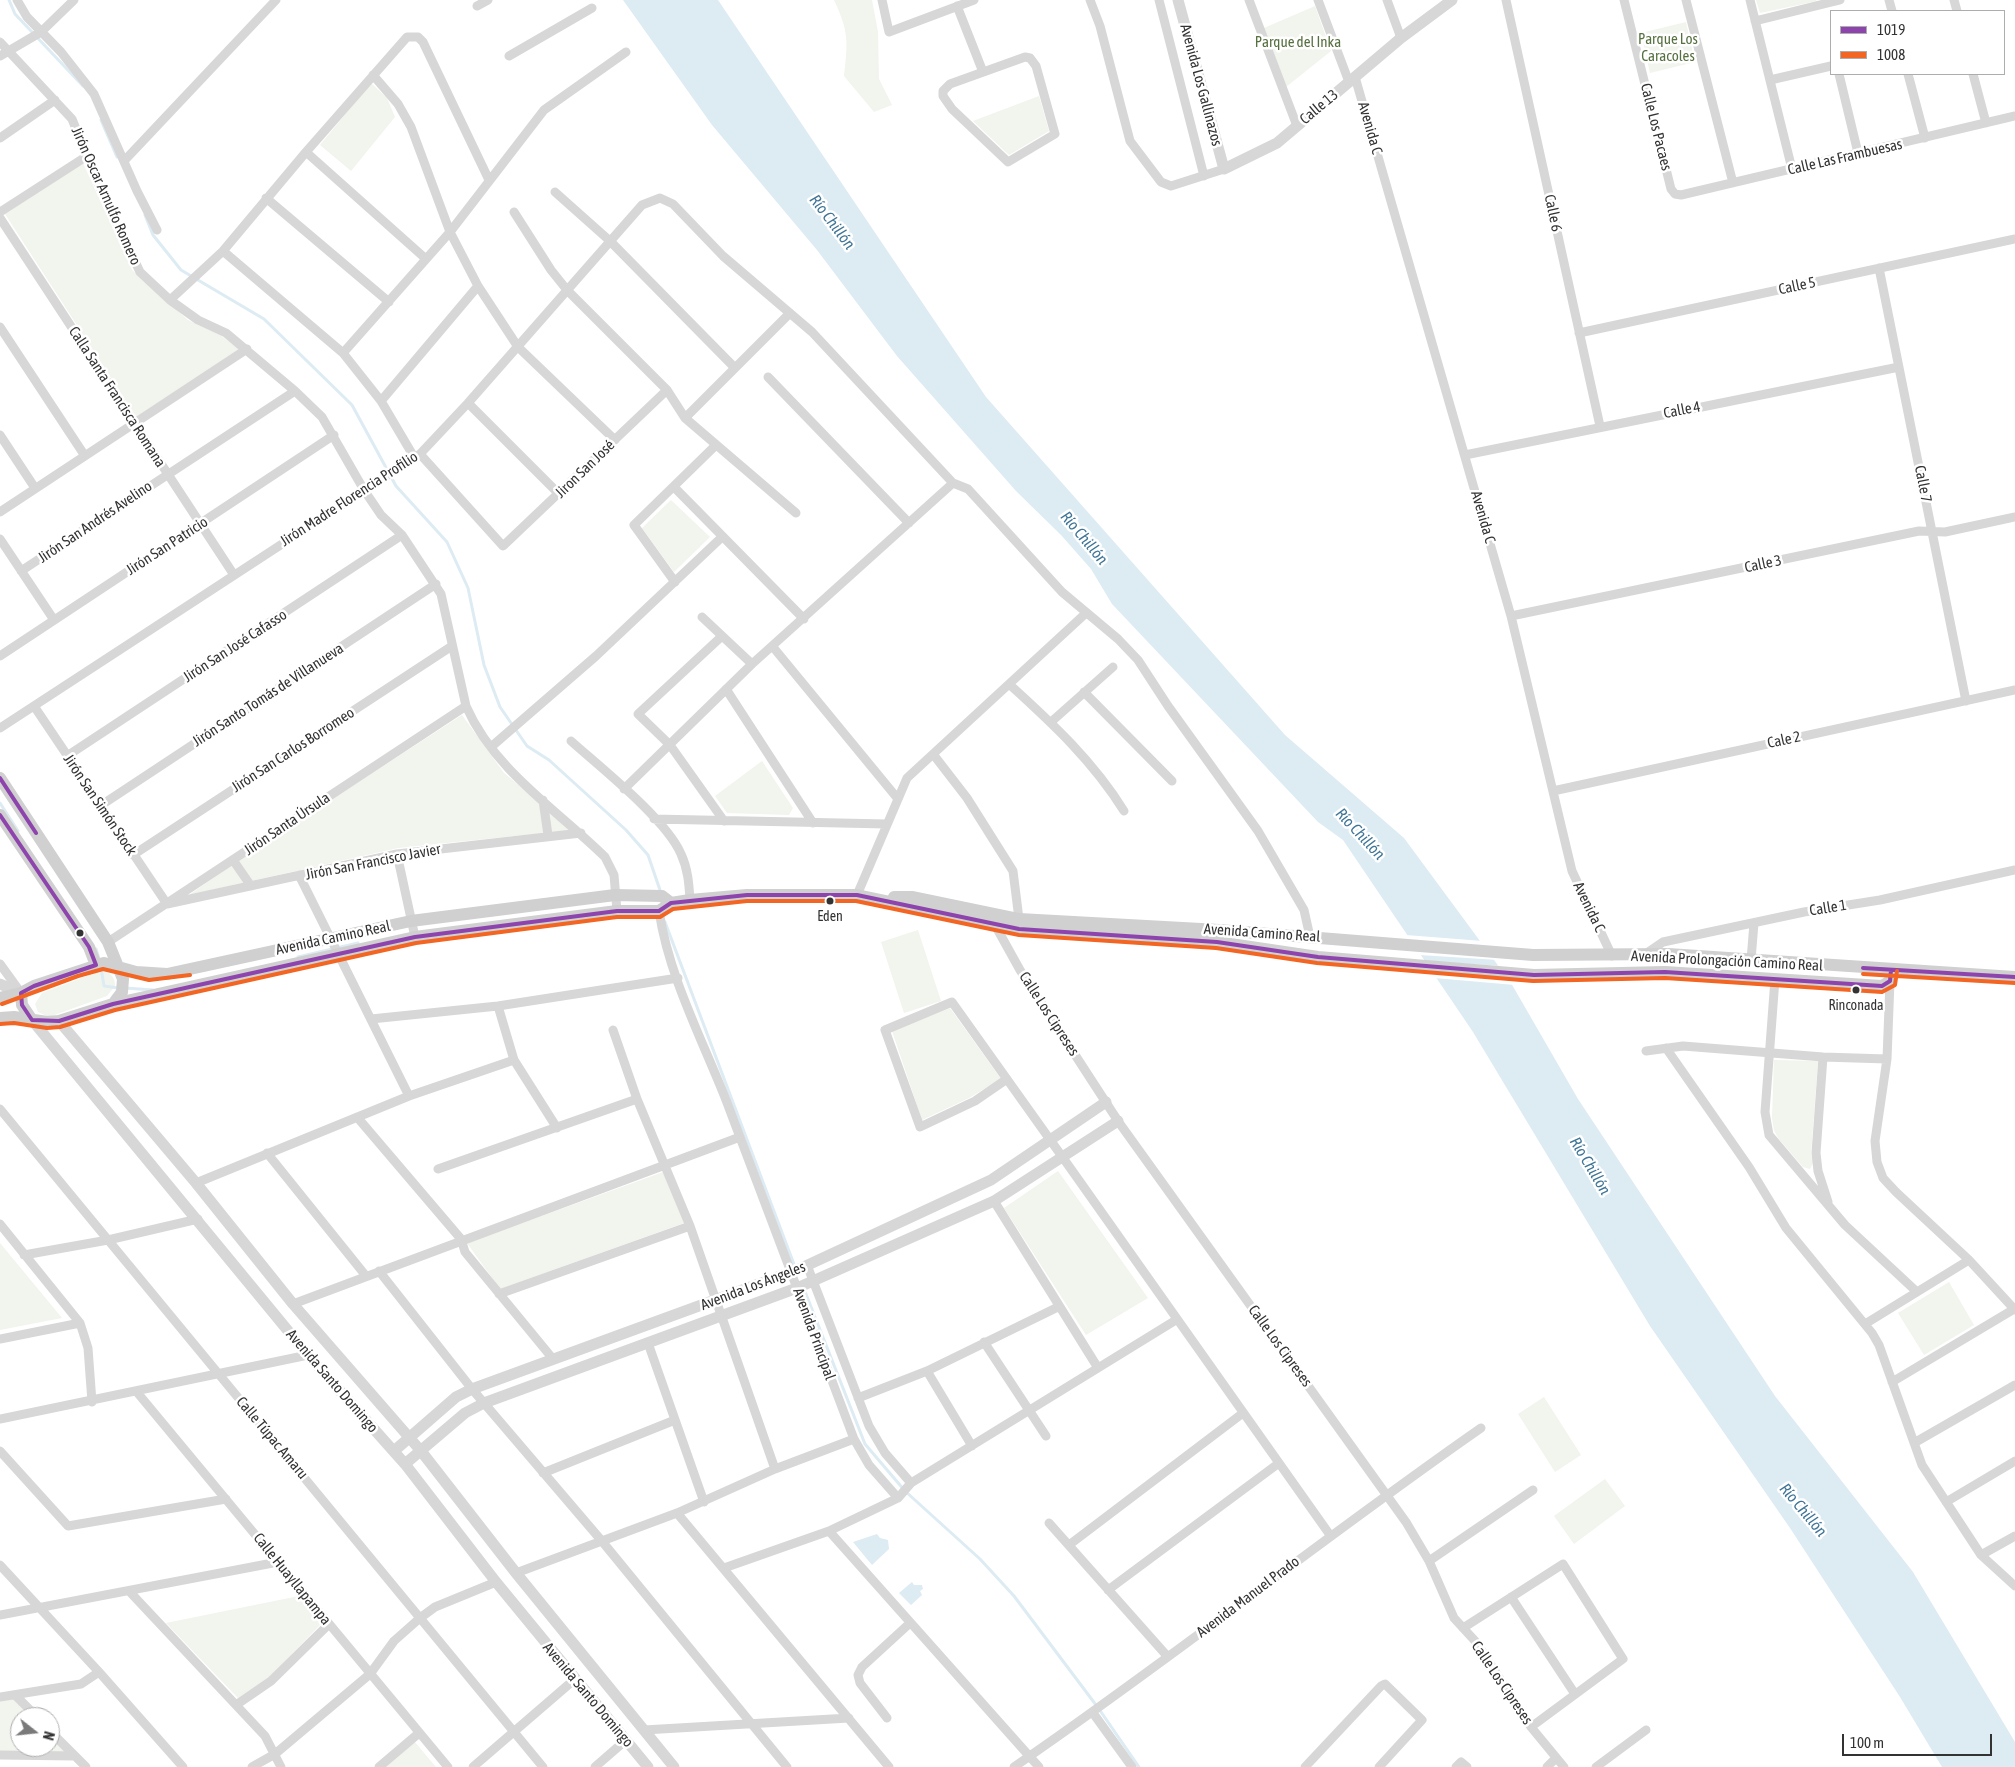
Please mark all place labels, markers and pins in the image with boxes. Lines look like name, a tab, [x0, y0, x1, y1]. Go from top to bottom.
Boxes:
marker: Eden	[825, 896, 835, 906]
place label: Eden	[817, 909, 843, 925]
unlabelled marker	[75, 928, 85, 938]
marker: Rinconada	[1851, 985, 1861, 995]
place label: Rinconada	[1828, 998, 1884, 1014]

